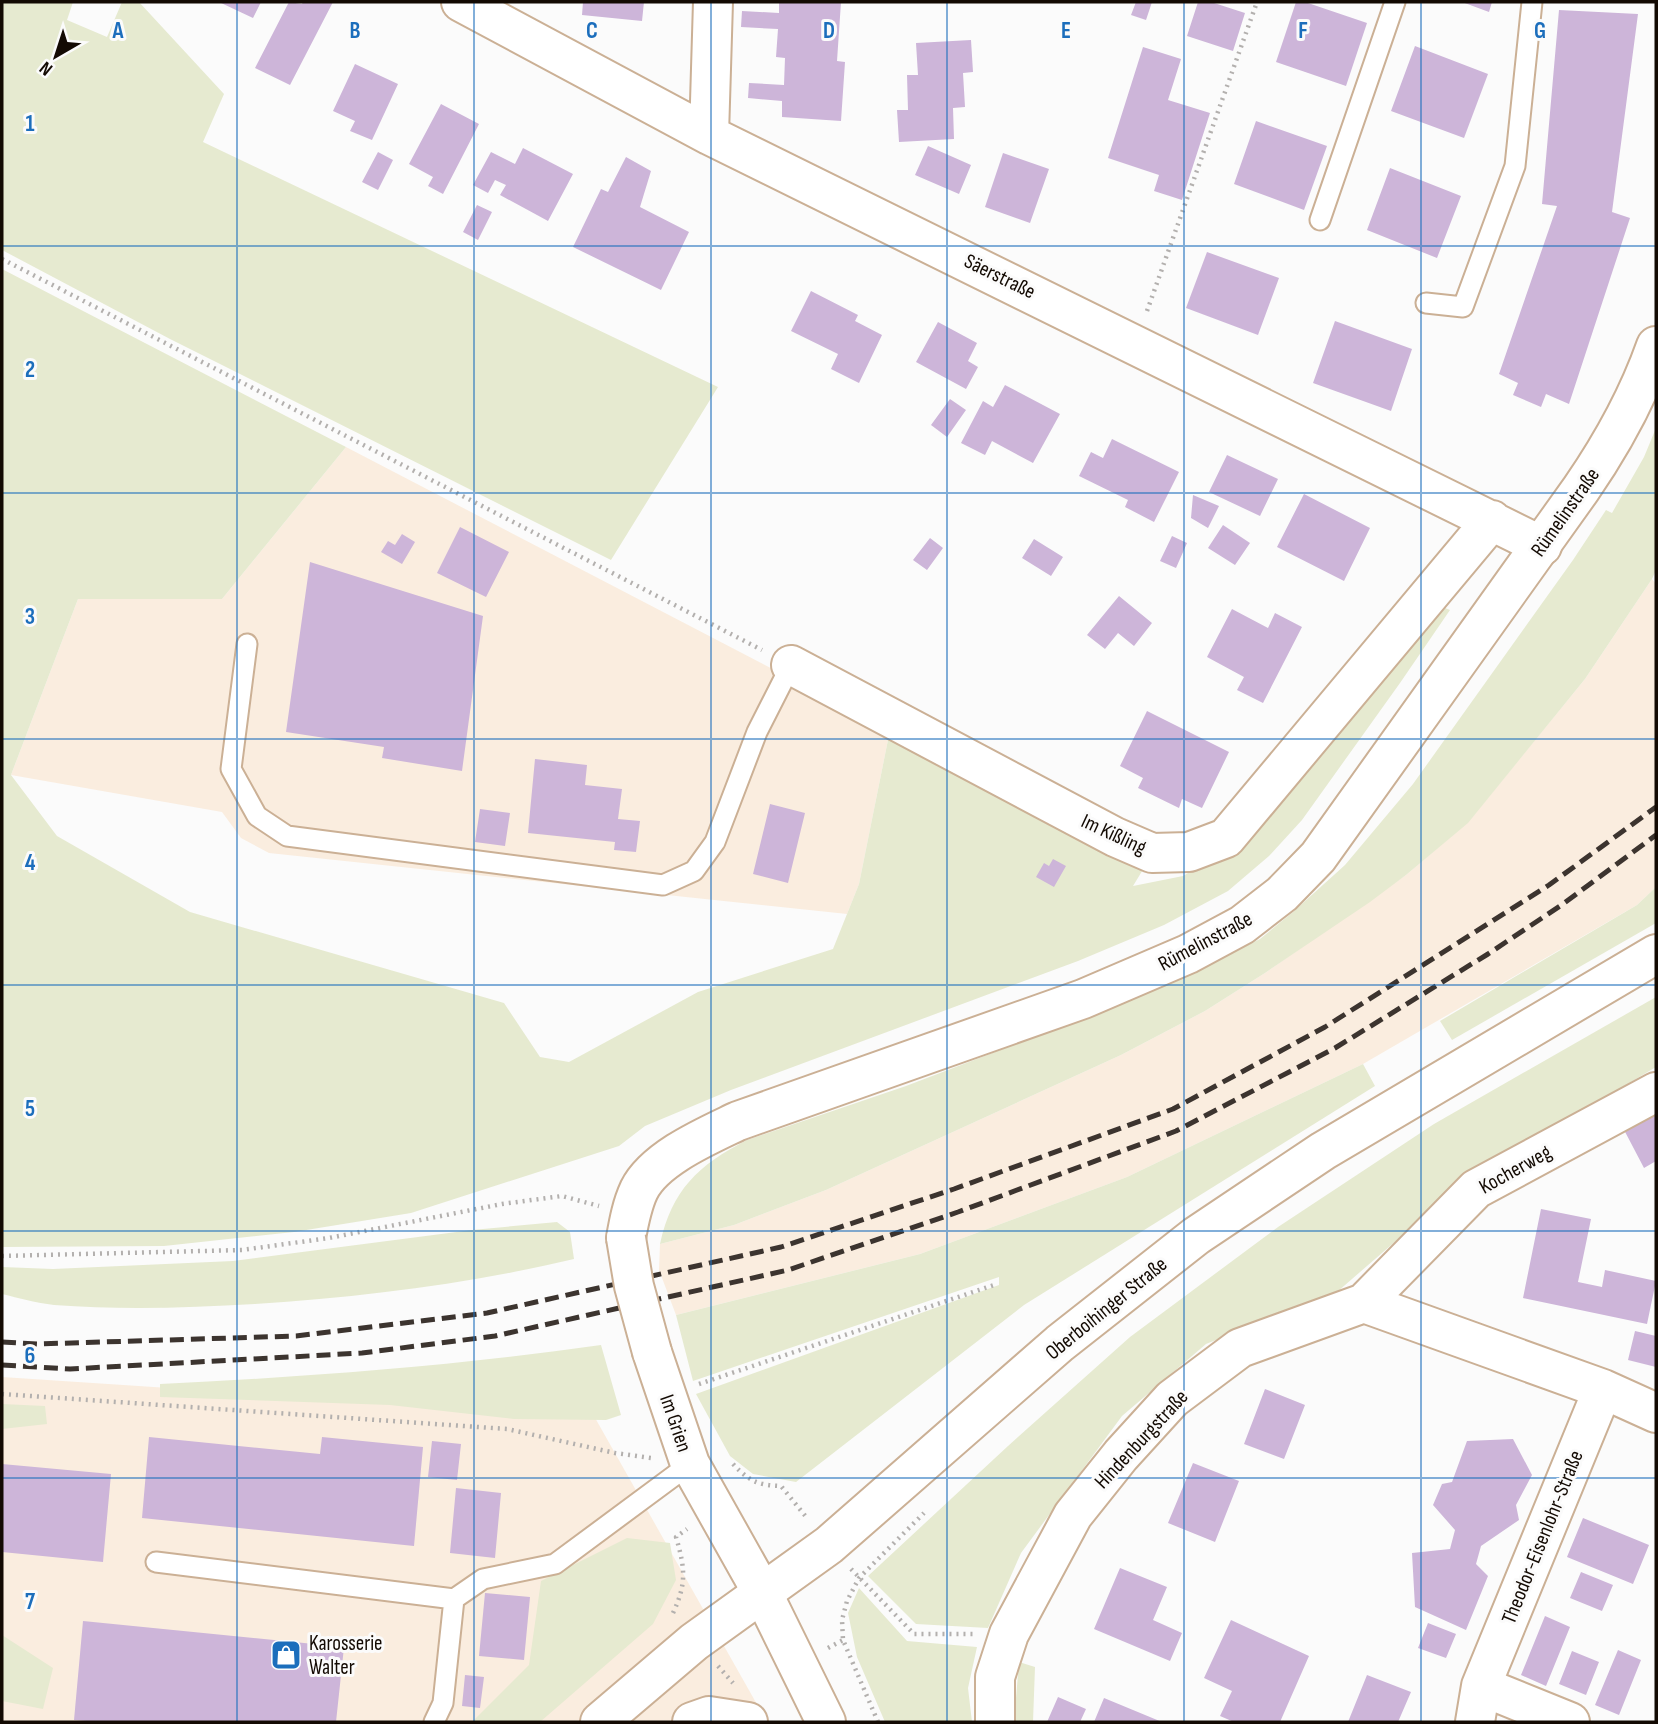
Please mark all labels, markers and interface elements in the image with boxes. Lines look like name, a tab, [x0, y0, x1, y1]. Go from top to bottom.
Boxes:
text: A	[112, 17, 125, 45]
text: B	[350, 17, 361, 45]
text: C	[586, 17, 598, 45]
text: D	[823, 17, 835, 45]
text: E	[1061, 17, 1071, 45]
text: F	[1298, 17, 1308, 45]
text: G	[1534, 17, 1546, 45]
north arrow	[21, 21, 91, 91]
text: N	[35, 56, 57, 80]
text: 1	[25, 110, 35, 138]
street label: Säerstraße	[960, 249, 1040, 304]
text: 2	[25, 356, 35, 384]
street label: Rümelinstraße	[1526, 463, 1605, 561]
text: 3	[25, 603, 35, 631]
street label: Im Kißling	[1077, 809, 1150, 860]
text: 4	[25, 849, 36, 877]
street label: Rümelinstraße	[1154, 906, 1256, 977]
text: 5	[25, 1095, 35, 1123]
street label: Kocherweg	[1475, 1139, 1556, 1199]
street label: Oberboihinger Straße	[1040, 1252, 1172, 1365]
text: 6	[25, 1342, 35, 1370]
street label: Hindenburgstraße	[1089, 1385, 1193, 1494]
street label: Im Grien	[654, 1391, 697, 1455]
street label: Theodor-Eisenlohr-Straße	[1496, 1447, 1589, 1627]
text: 7	[25, 1588, 35, 1616]
place label: Karosserie Walter	[309, 1631, 383, 1680]
shop icon: Karosserie Walter	[269, 1638, 303, 1672]

